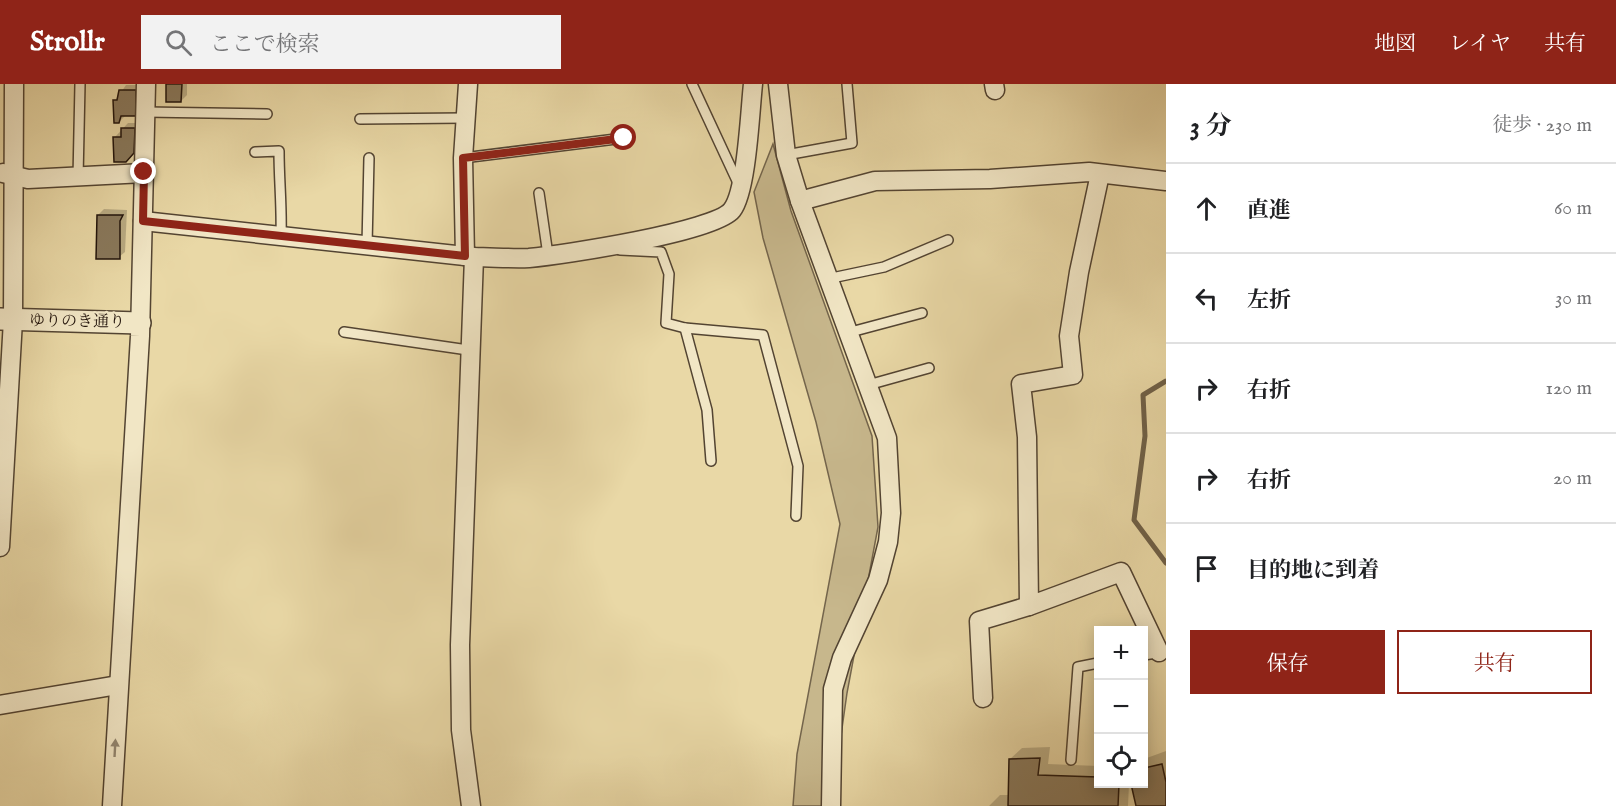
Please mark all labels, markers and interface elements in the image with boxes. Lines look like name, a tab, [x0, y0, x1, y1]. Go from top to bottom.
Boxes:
search box	[141, 15, 561, 69]
text: Strollr	[30, 25, 105, 60]
icon: search	[162, 26, 195, 59]
text: ここで検索	[210, 31, 320, 59]
text: 地図	[1374, 31, 1416, 58]
text: レイヤ	[1449, 31, 1511, 58]
text: 共有	[1544, 31, 1586, 58]
text: 3 分	[1190, 110, 1231, 143]
text: 徒歩 · 230 m	[1492, 113, 1592, 138]
route start	[610, 124, 636, 150]
route end	[130, 158, 156, 184]
icon: ahead	[1190, 192, 1223, 225]
text: 60 m	[1554, 196, 1592, 221]
text: 直進	[1247, 197, 1291, 225]
icon: left	[1190, 282, 1223, 315]
text: 30 m	[1555, 286, 1592, 311]
text: 左折	[1247, 287, 1291, 315]
street label: ゆりのき通り	[29, 311, 125, 333]
icon: right	[1190, 372, 1223, 405]
text: 120 m	[1546, 376, 1592, 401]
text: 右折	[1247, 377, 1291, 405]
icon: right	[1190, 462, 1223, 495]
text: 20 m	[1553, 466, 1592, 491]
text: 右折	[1247, 467, 1291, 495]
icon: arrive	[1190, 552, 1223, 585]
text: 目的地に到着	[1247, 557, 1379, 585]
map controls	[1094, 626, 1148, 788]
button: +	[1094, 626, 1148, 680]
button: 保存	[1190, 630, 1385, 694]
button: 共有	[1397, 630, 1592, 694]
button: −	[1094, 680, 1148, 734]
button: locate	[1094, 734, 1148, 788]
one-way arrow	[110, 738, 120, 757]

